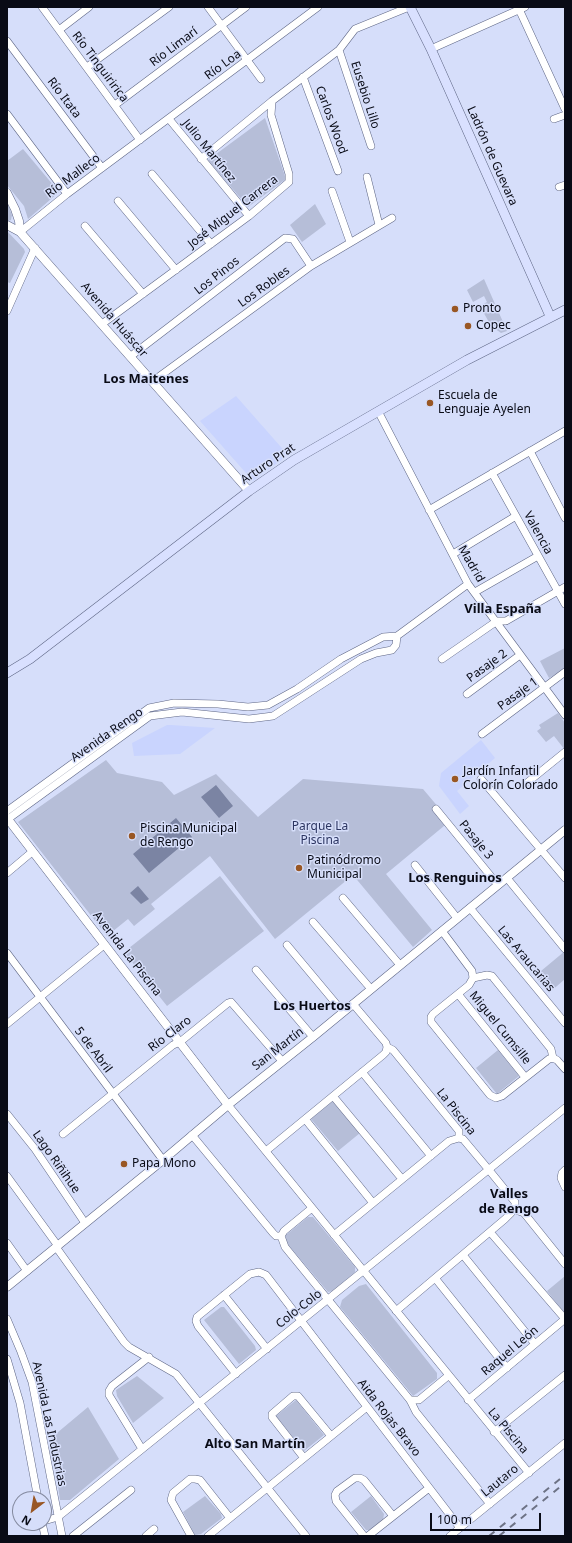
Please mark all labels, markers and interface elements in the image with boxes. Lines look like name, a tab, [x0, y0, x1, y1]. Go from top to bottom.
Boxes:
street label: Río Limarí	[147, 24, 201, 70]
street label: Río Tinguiririca	[69, 29, 131, 105]
street label: Río Loa	[202, 47, 244, 83]
street label: Eusebio Lillo	[347, 59, 383, 131]
street label: Río Itata	[44, 75, 84, 121]
street label: Carlos Wood	[312, 84, 350, 156]
street label: Ladrón de Guevara	[464, 104, 520, 208]
street label: Julio Martínez	[179, 117, 239, 185]
street label: Río Malleco	[43, 151, 103, 201]
street label: José Miguel Carrera	[185, 172, 281, 252]
street label: Los Pinos	[192, 254, 242, 298]
street label: Los Robles	[235, 264, 293, 310]
street label: Avenida Huáscar	[78, 280, 150, 360]
place label: Pronto	[463, 302, 501, 316]
marker: Pronto	[450, 304, 460, 314]
place label: Copec	[476, 319, 511, 333]
marker: Copec	[463, 321, 473, 331]
district label: Los Maitenes	[103, 371, 189, 387]
place label: Escuela de Lenguaje Ayelen	[438, 389, 531, 417]
marker: Escuela de Lenguaje Ayelen	[425, 398, 435, 408]
street label: Arturo Prat	[238, 441, 298, 487]
street label: Valencia	[520, 509, 556, 557]
street label: Madrid	[455, 543, 487, 585]
district label: Villa España	[464, 601, 542, 617]
street label: Pasaje 2	[464, 647, 510, 685]
street label: Pasaje 1	[495, 675, 541, 713]
street label: Avenida Rengo	[68, 705, 146, 765]
place label: Jardín Infantil Colorín Colorado	[463, 765, 558, 793]
marker: Jardín Infantil Colorín Colorado	[450, 774, 460, 784]
street label: Pasaje 3	[456, 817, 496, 863]
park label: Parque La Piscina	[292, 820, 348, 848]
place label: Piscina Municipal de Rengo	[140, 822, 237, 850]
marker: Piscina Municipal de Rengo	[127, 831, 137, 841]
place label: Patinódromo Municipal	[307, 854, 381, 882]
marker: Patinódromo Municipal	[294, 863, 304, 873]
district label: Los Renguinos	[408, 870, 502, 886]
street label: Avenida La Piscina	[89, 909, 165, 999]
street label: Las Araucarias	[494, 923, 558, 995]
street label: Miguel Cumsille	[466, 989, 534, 1067]
district label: Los Huertos	[273, 998, 351, 1014]
street label: Río Claro	[146, 1013, 194, 1055]
street label: 5 de Abril	[71, 1024, 115, 1076]
street label: San Martín	[249, 1024, 307, 1074]
street label: La Piscina	[433, 1086, 479, 1138]
street label: Lago Riñihue	[29, 1128, 83, 1196]
place label: Papa Mono	[132, 1157, 196, 1171]
marker: Papa Mono	[119, 1159, 129, 1169]
district label: Valles de Rengo	[479, 1186, 539, 1217]
street label: Colo-Colo	[273, 1287, 325, 1331]
street label: Raquel León	[479, 1323, 541, 1379]
street label: Avenida Las Industrias	[29, 1360, 69, 1488]
street label: Aida Rojas Bravo	[354, 1377, 424, 1459]
street label: La Piscina	[485, 1405, 531, 1457]
district label: Alto San Martín	[205, 1436, 305, 1452]
street label: Lautaro	[479, 1462, 521, 1500]
north arrow	[12, 1491, 52, 1531]
scale bar	[432, 1505, 543, 1531]
text: 100 m	[437, 1511, 472, 1528]
text: N	[18, 1512, 34, 1530]

